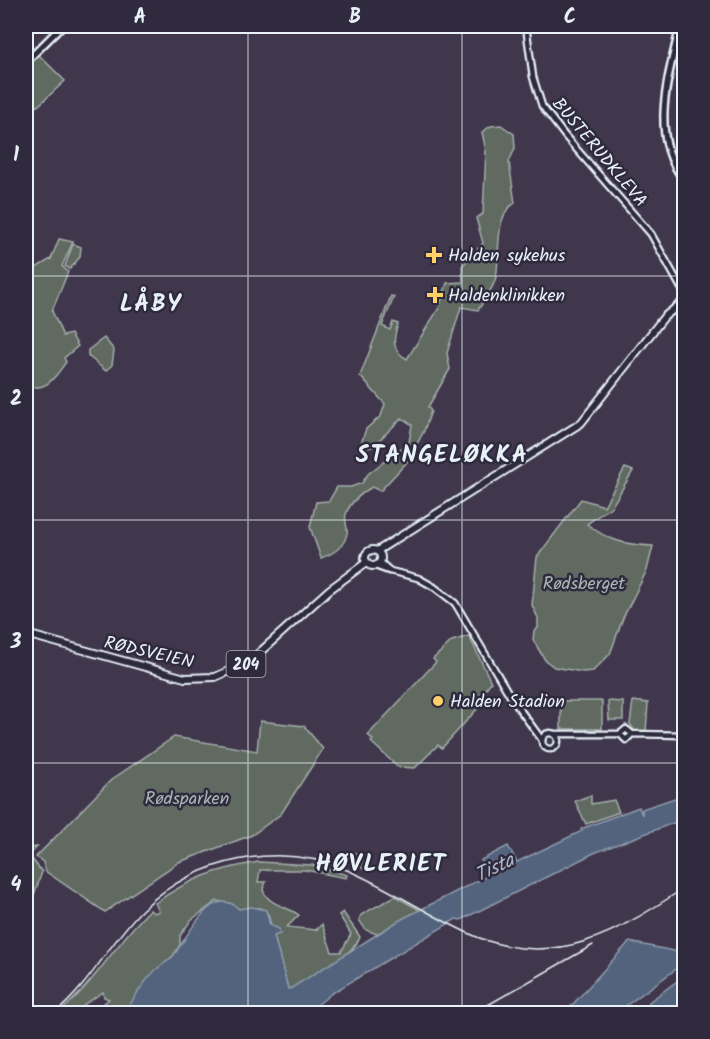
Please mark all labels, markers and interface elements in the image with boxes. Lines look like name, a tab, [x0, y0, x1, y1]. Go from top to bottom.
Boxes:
text: A	[134, 2, 146, 34]
text: B	[349, 2, 361, 34]
text: C	[564, 2, 576, 34]
street label: BUSTERUDKLEVA	[544, 91, 654, 215]
text: 1	[13, 140, 19, 172]
place label: Halden sykehus	[448, 242, 566, 271]
marker: Halden sykehus	[425, 246, 443, 264]
place label: Haldenklinikken	[448, 282, 565, 311]
district label: LÅBY	[120, 285, 182, 324]
marker: Haldenklinikken	[426, 286, 444, 304]
text: 2	[10, 384, 22, 416]
district label: STANGELØKKA	[356, 436, 528, 475]
park label: Rødsberget	[543, 570, 626, 599]
text: 3	[10, 627, 22, 659]
street label: RØDSVEIEN	[101, 629, 196, 678]
road number: 204	[226, 651, 266, 677]
place label: Halden Stadion	[450, 688, 565, 717]
marker: Halden Stadion	[431, 694, 445, 708]
park label: Rødsparken	[145, 785, 229, 814]
district label: HØVLERIET	[315, 845, 447, 884]
water label: Tista	[469, 845, 522, 892]
text: 4	[11, 870, 22, 902]

